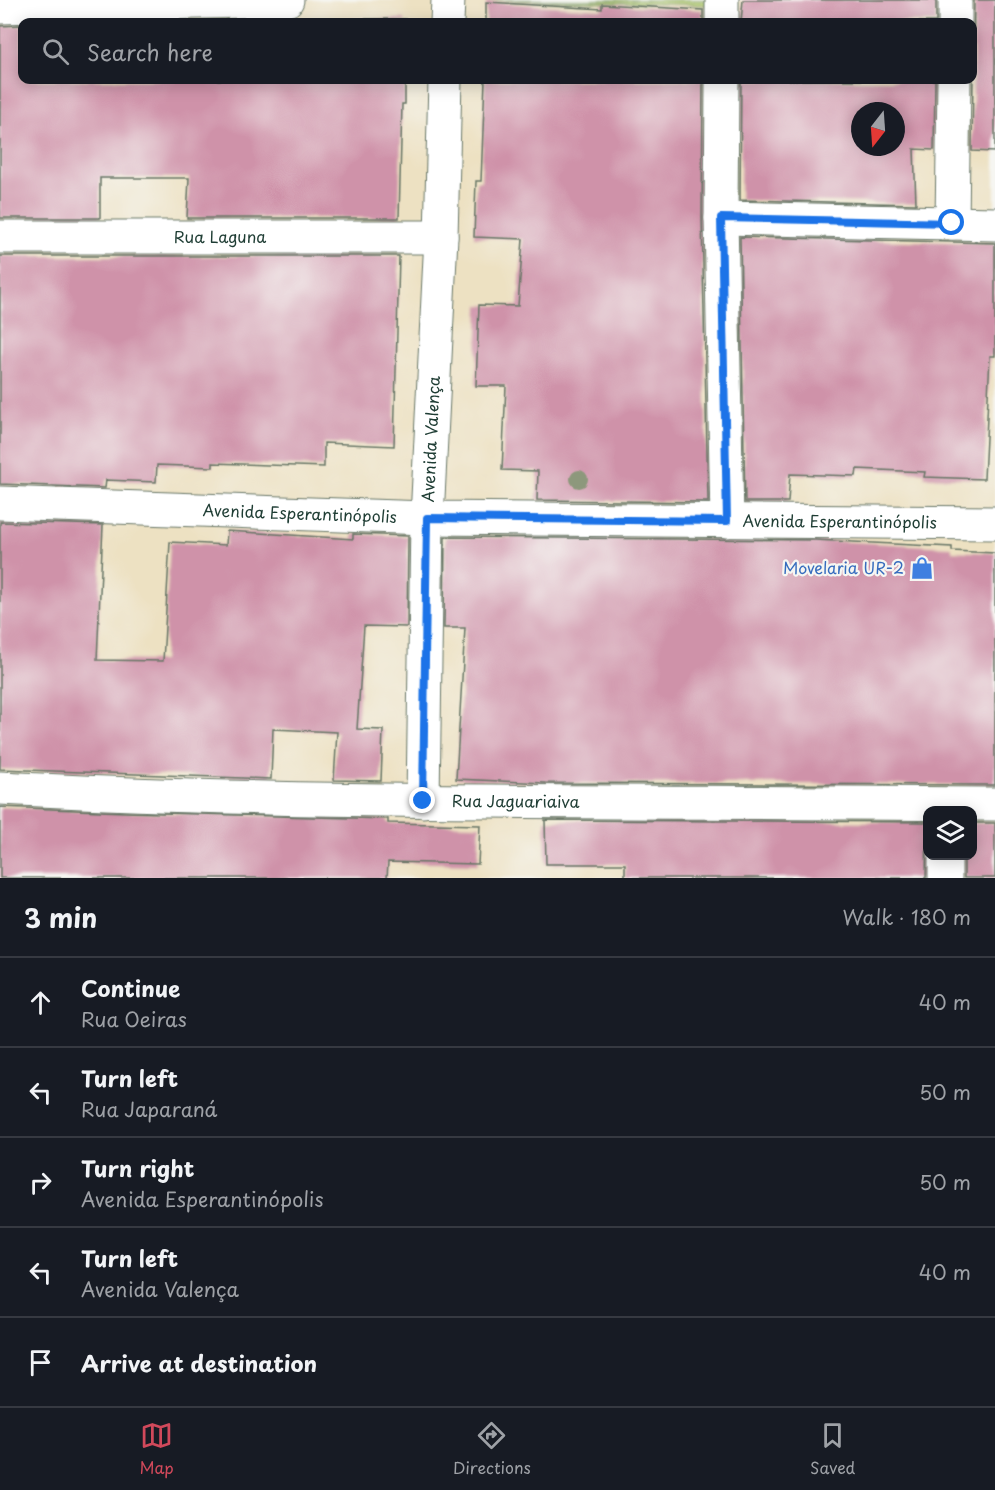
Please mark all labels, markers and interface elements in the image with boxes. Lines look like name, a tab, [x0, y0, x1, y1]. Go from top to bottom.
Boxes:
search box	[18, 18, 977, 84]
icon: search	[39, 35, 72, 68]
text: Search here	[87, 35, 213, 68]
north arrow	[851, 102, 905, 156]
route start	[938, 209, 964, 235]
street label: Rua Laguna	[174, 224, 266, 248]
street label: Avenida Valença	[415, 375, 445, 503]
street label: Avenida Esperantinópolis	[202, 497, 397, 528]
street label: Avenida Esperantinópolis	[743, 508, 937, 533]
place label: Movelaria UR-2	[783, 555, 904, 579]
shop icon: Movelaria UR-2	[909, 555, 935, 581]
route end	[409, 787, 435, 813]
street label: Rua Jaguariaiva	[452, 788, 580, 813]
map controls	[923, 806, 977, 860]
button: layers	[923, 806, 977, 860]
text: 3 min	[24, 898, 97, 937]
text: Walk · 180 m	[843, 902, 971, 932]
text: Continue	[81, 971, 180, 1004]
icon: ahead	[24, 986, 57, 1019]
text: 40 m	[919, 987, 971, 1017]
text: Rua Oeiras	[81, 1004, 187, 1034]
text: Turn left	[81, 1061, 178, 1094]
icon: left	[24, 1076, 57, 1109]
text: 50 m	[919, 1077, 971, 1107]
text: Rua Japaraná	[81, 1094, 217, 1124]
text: Turn right	[81, 1151, 194, 1184]
icon: right	[24, 1166, 57, 1199]
text: 50 m	[919, 1167, 971, 1197]
text: Avenida Esperantinópolis	[81, 1184, 324, 1214]
text: Turn left	[81, 1241, 178, 1274]
icon: left	[24, 1256, 57, 1289]
text: 40 m	[919, 1257, 971, 1287]
text: Avenida Valença	[81, 1274, 239, 1304]
icon: arrive	[24, 1346, 57, 1379]
text: Arrive at destination	[81, 1346, 317, 1379]
tab: Map	[140, 1419, 174, 1479]
tab: Directions	[453, 1419, 531, 1479]
tab: Saved	[810, 1419, 855, 1479]

